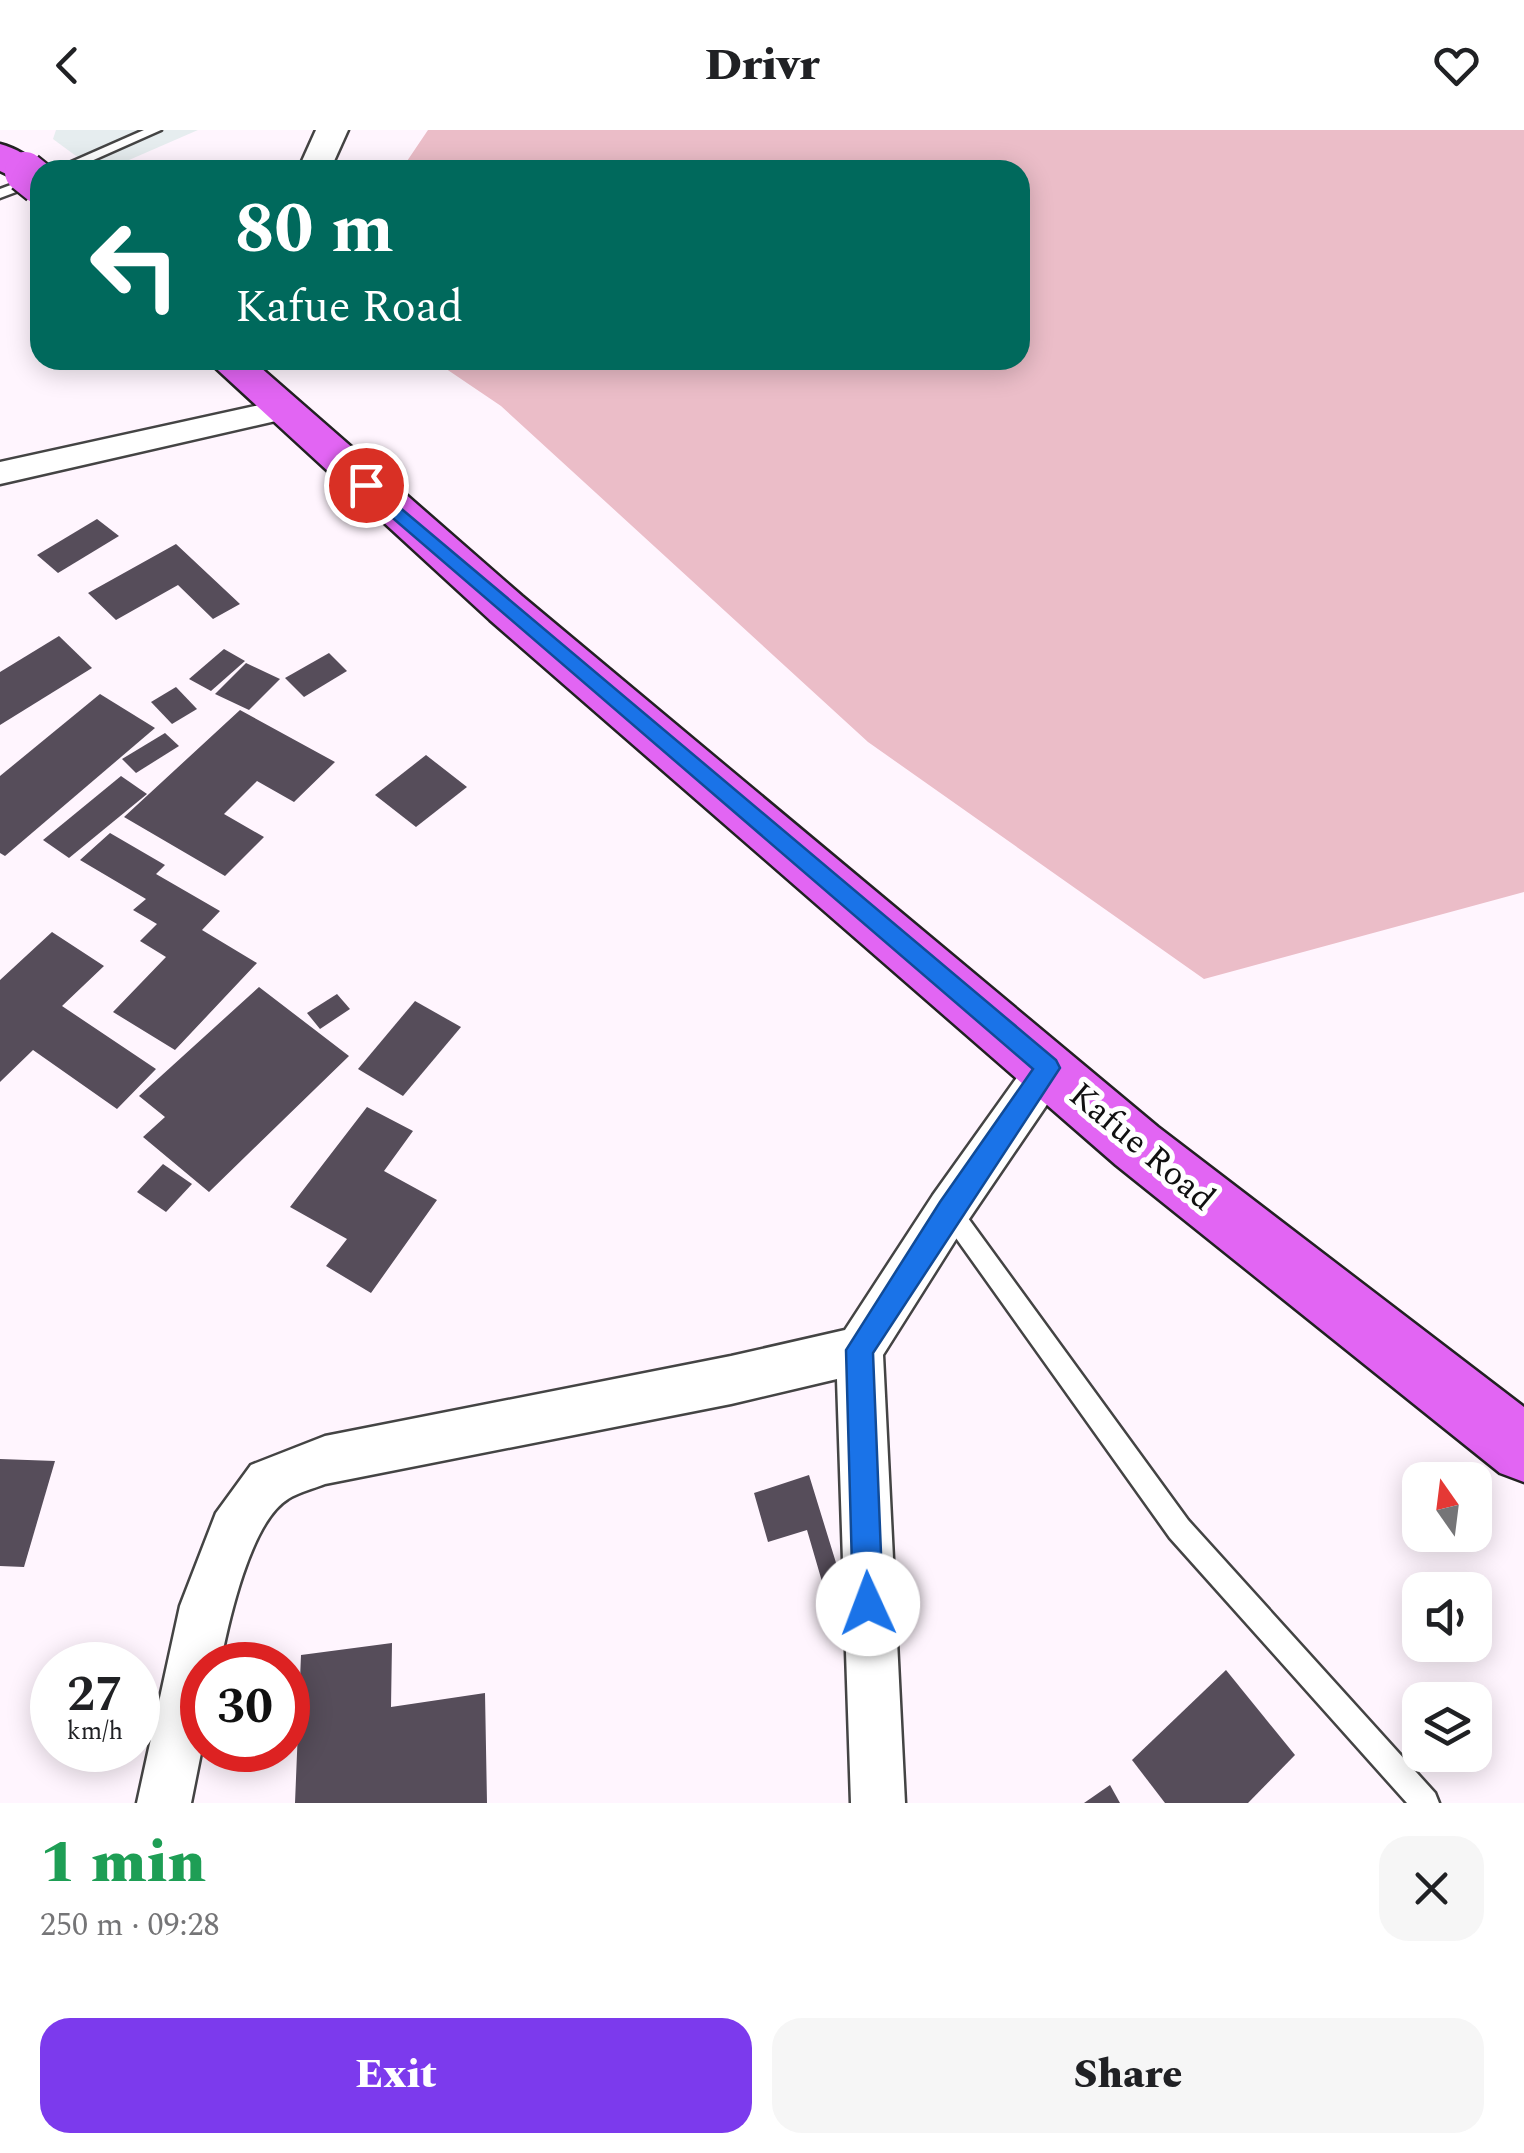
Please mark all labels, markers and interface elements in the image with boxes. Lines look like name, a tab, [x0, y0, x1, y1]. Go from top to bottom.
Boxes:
text: Drivr	[705, 31, 819, 100]
icon: back	[40, 38, 95, 93]
icon: heart	[1429, 38, 1484, 93]
text: 80 m	[235, 177, 394, 283]
icon: left	[70, 200, 200, 330]
text: Kafue Road	[235, 273, 463, 342]
pin	[324, 443, 409, 528]
icon: arrive	[339, 458, 394, 513]
street label: Kafue Road	[1057, 1070, 1227, 1224]
north arrow	[1402, 1462, 1492, 1552]
map controls	[1402, 1462, 1492, 1772]
position arrow	[816, 1552, 920, 1656]
button: sound	[1402, 1572, 1492, 1662]
speed limit sign: 30	[180, 1642, 310, 1772]
text: 27	[67, 1657, 123, 1733]
button: layers	[1402, 1682, 1492, 1772]
text: km/h	[67, 1713, 123, 1751]
text: 1 min	[40, 1817, 206, 1909]
button: close	[1379, 1836, 1484, 1941]
text: 250 m · 09:28	[40, 1901, 220, 1950]
button: Exit	[40, 2018, 752, 2133]
button: Share	[772, 2018, 1484, 2133]

